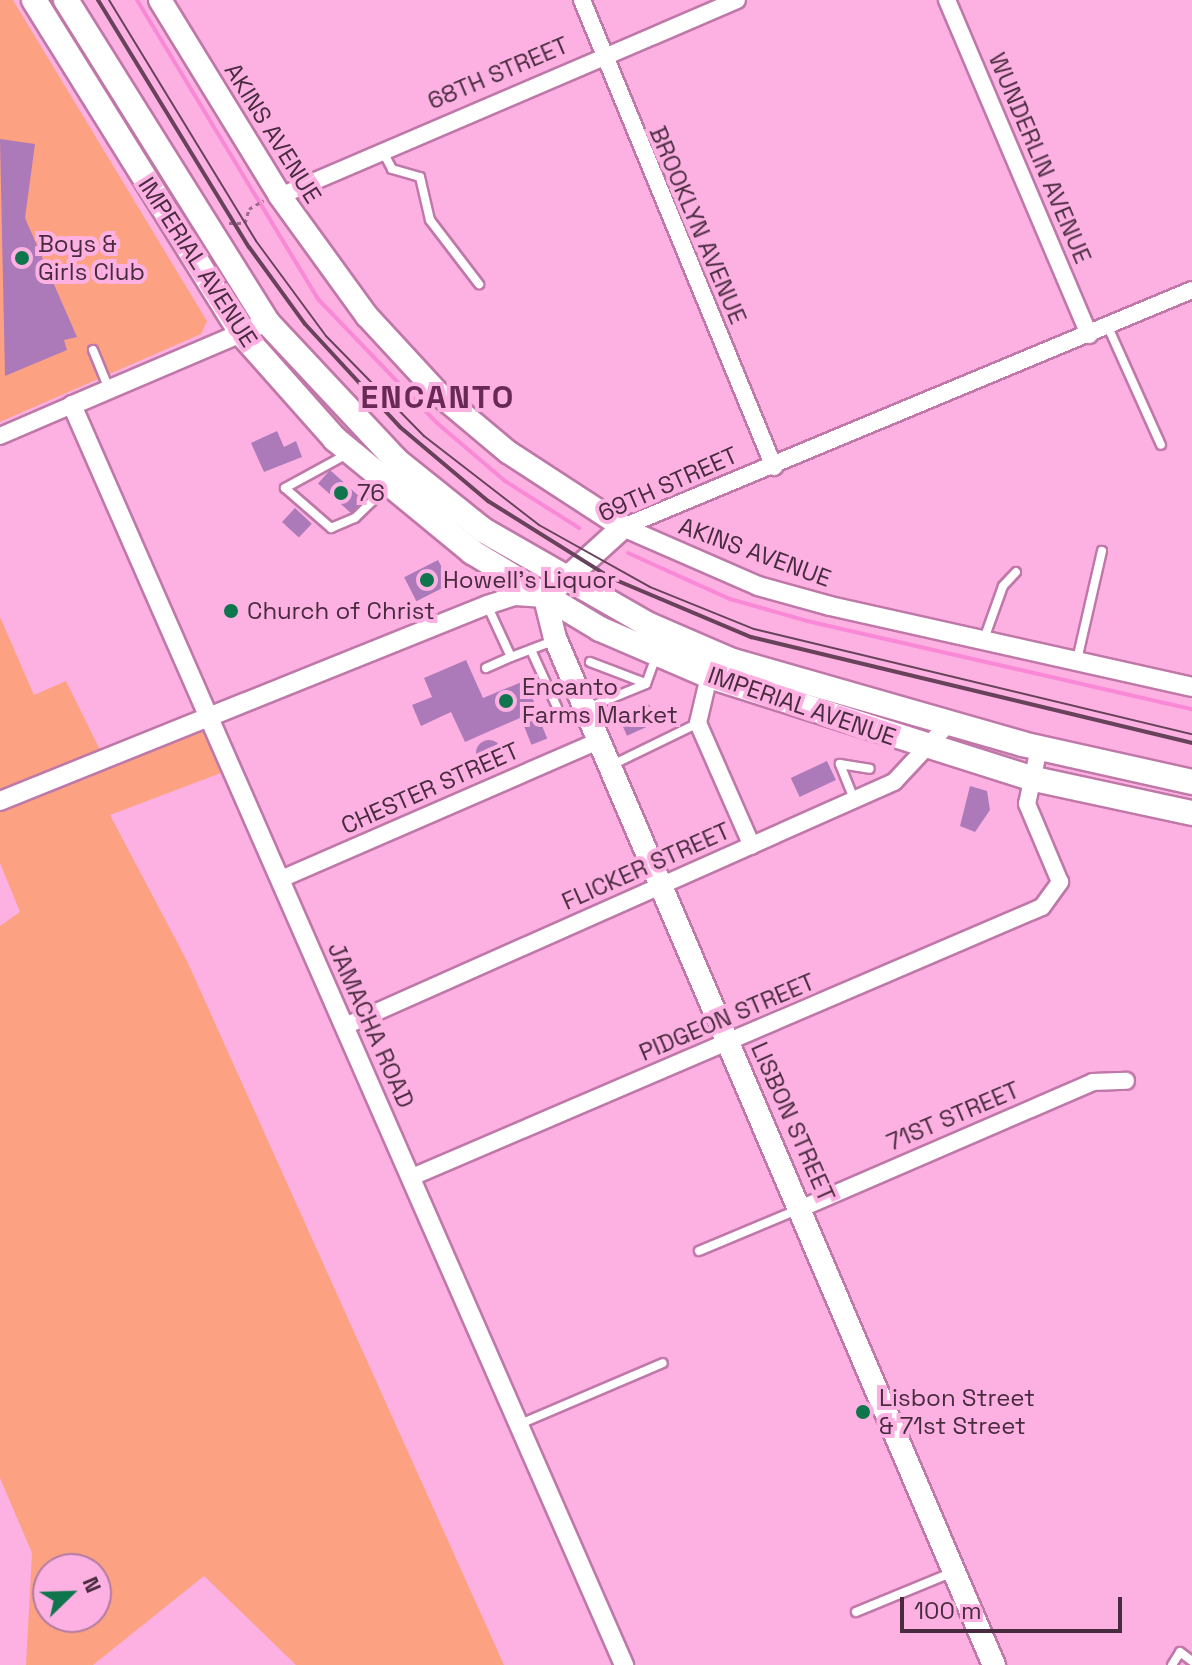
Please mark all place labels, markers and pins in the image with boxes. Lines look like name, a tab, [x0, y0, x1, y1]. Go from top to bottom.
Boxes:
place label: Boys & Girls Club	[38, 230, 145, 286]
marker: Boys & Girls Club	[13, 249, 31, 267]
place label: 76	[357, 479, 385, 507]
marker: 76	[332, 484, 350, 502]
place label: Howell's Liquor	[443, 566, 616, 594]
marker: Howell's Liquor	[418, 571, 436, 589]
place label: Church of Christ	[247, 597, 435, 625]
marker: Church of Christ	[222, 602, 240, 620]
place label: Encanto Farms Market	[522, 673, 678, 729]
marker: Encanto Farms Market	[497, 692, 515, 710]
place label: Lisbon Street & 71st Street	[879, 1384, 1035, 1440]
marker: Lisbon Street & 71st Street	[854, 1403, 872, 1421]

